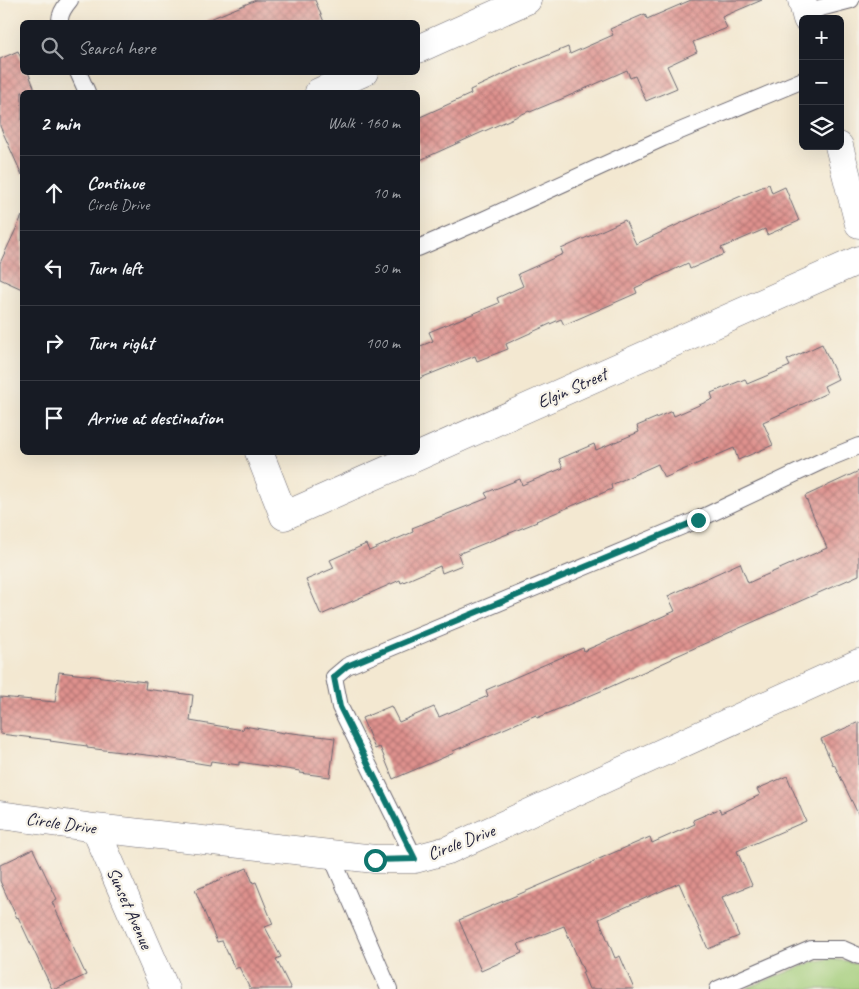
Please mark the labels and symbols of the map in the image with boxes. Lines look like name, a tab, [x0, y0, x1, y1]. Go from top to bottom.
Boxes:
street label: Elgin Street	[534, 362, 613, 413]
route end	[687, 509, 710, 532]
street label: Circle Drive	[25, 807, 98, 839]
street label: Circle Drive	[424, 819, 499, 865]
route start	[364, 849, 387, 872]
street label: Sunset Avenue	[102, 864, 158, 953]

